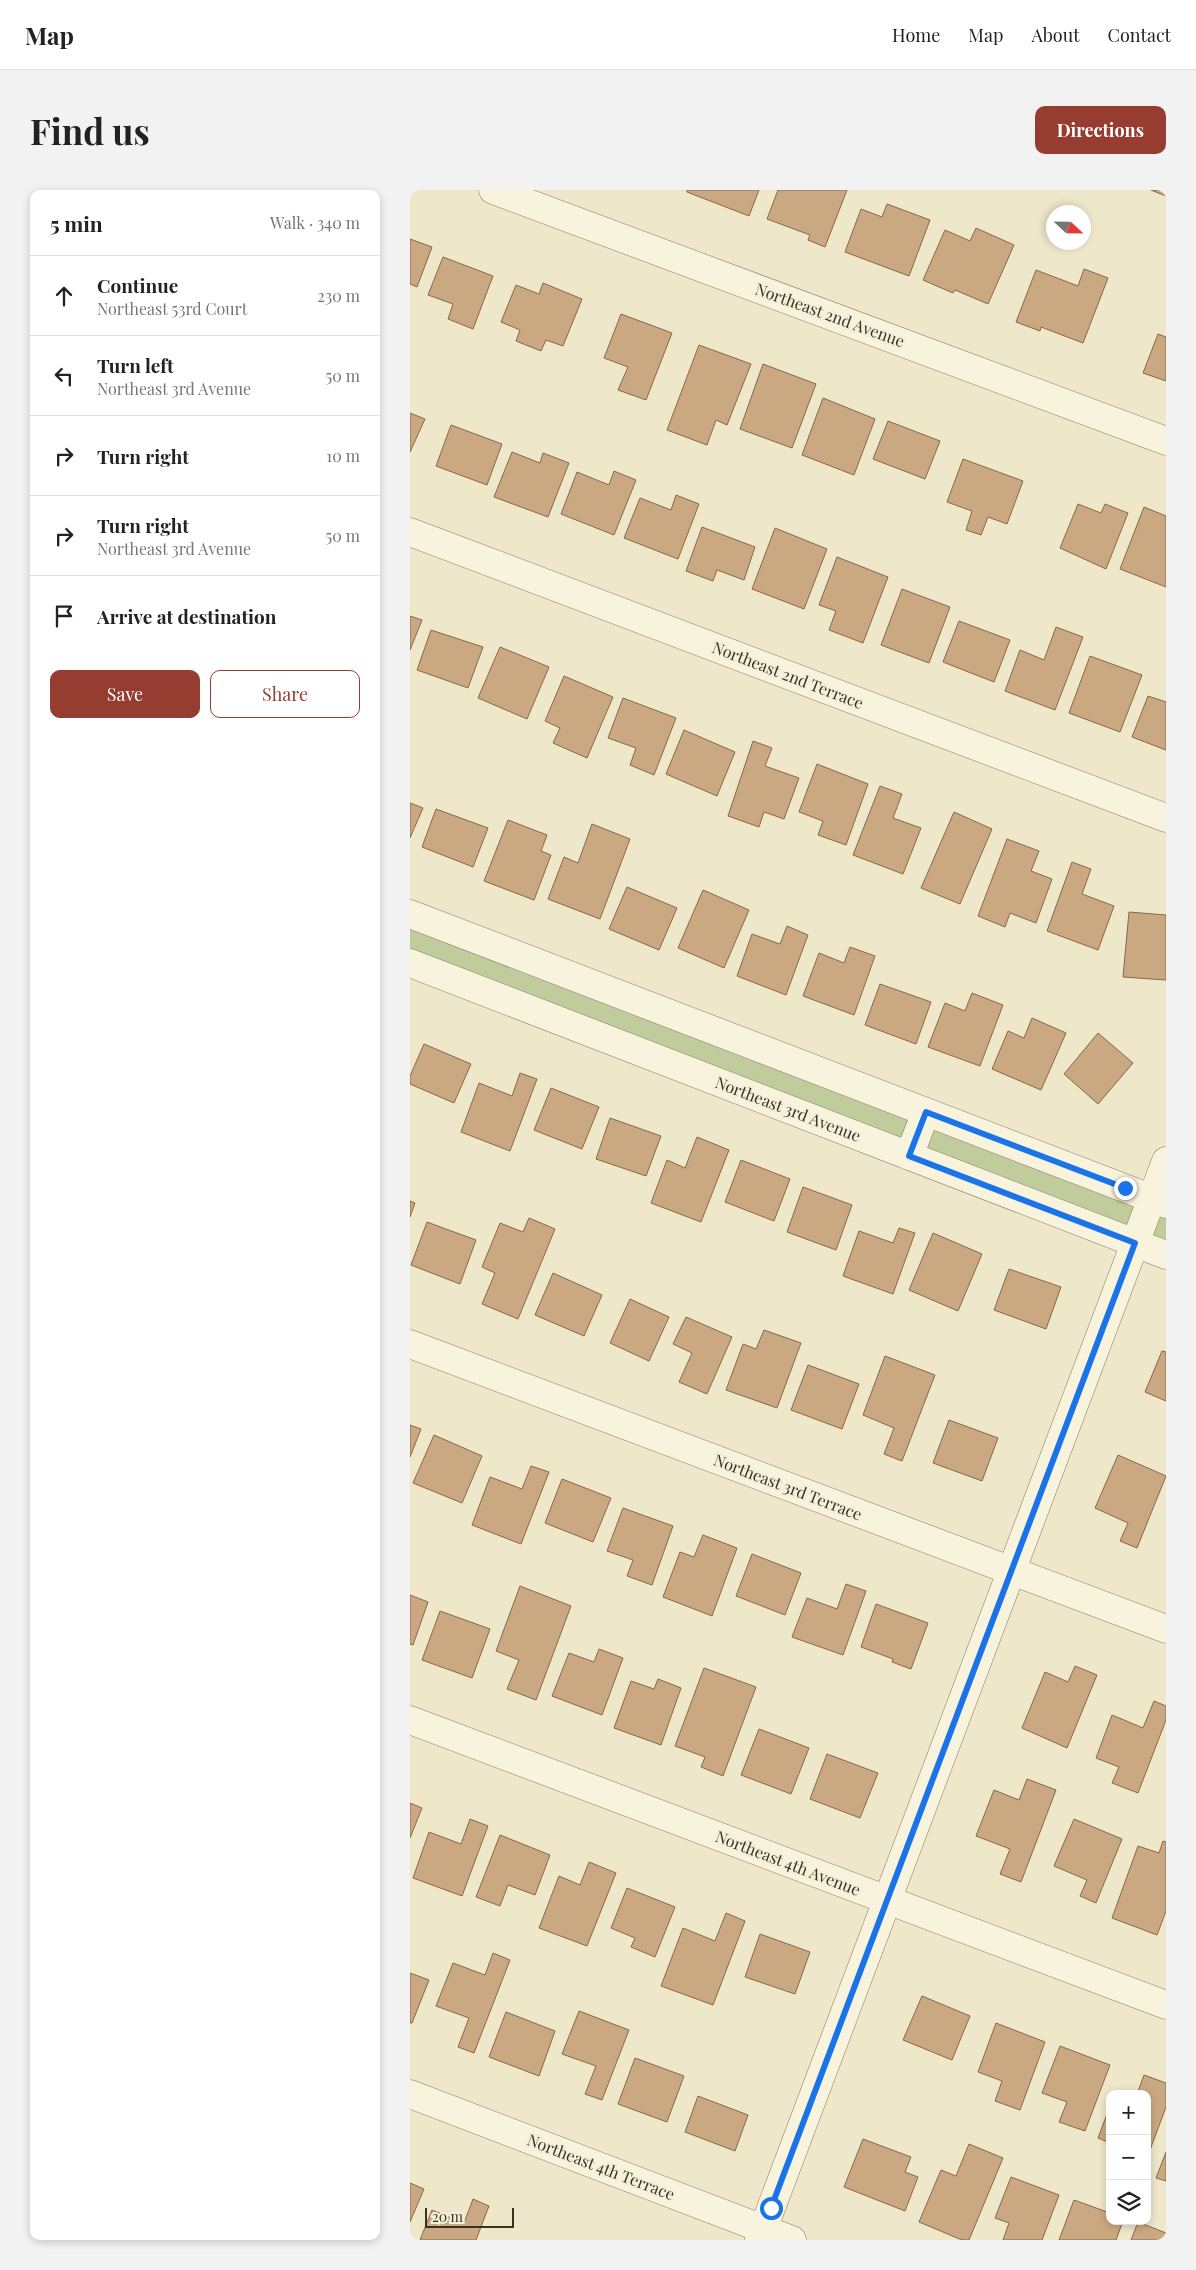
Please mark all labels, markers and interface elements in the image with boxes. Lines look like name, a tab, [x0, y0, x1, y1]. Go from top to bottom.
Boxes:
text: Map	[25, 19, 74, 51]
text: Home	[892, 23, 940, 47]
text: Map	[968, 23, 1003, 47]
text: About	[1031, 23, 1080, 47]
text: Contact	[1108, 23, 1171, 47]
button: Directions	[1035, 106, 1166, 154]
text: Find us	[30, 107, 150, 154]
north arrow	[1046, 205, 1091, 250]
text: 5 min	[50, 209, 103, 237]
text: Walk · 340 m	[270, 212, 360, 233]
text: Continue	[97, 272, 178, 298]
street label: Northeast 2nd Avenue	[753, 278, 908, 351]
icon: ahead	[50, 282, 78, 310]
text: 230 m	[317, 285, 360, 306]
text: Northeast 53rd Court	[97, 298, 247, 319]
text: Turn left	[97, 352, 174, 378]
icon: left	[50, 362, 78, 390]
text: 50 m	[326, 365, 360, 386]
text: Northeast 3rd Avenue	[97, 378, 251, 399]
icon: right	[50, 442, 78, 470]
text: Turn right	[97, 443, 189, 469]
text: 10 m	[326, 445, 360, 466]
text: Turn right	[97, 512, 189, 538]
icon: right	[50, 522, 78, 550]
text: 50 m	[326, 525, 360, 546]
text: Northeast 3rd Avenue	[97, 538, 251, 559]
icon: arrive	[50, 602, 78, 630]
text: Arrive at destination	[97, 603, 277, 629]
street label: Northeast 2nd Terrace	[710, 636, 867, 713]
button: Save	[50, 670, 200, 718]
button: Share	[210, 670, 360, 718]
street label: Northeast 3rd Avenue	[712, 1071, 864, 1146]
route end	[1114, 1177, 1137, 1200]
street label: Northeast 3rd Terrace	[711, 1449, 865, 1524]
street label: Northeast 4th Avenue	[713, 1825, 864, 1900]
map controls	[1106, 2090, 1151, 2225]
button: +	[1106, 2090, 1151, 2135]
street label: Northeast 4th Terrace	[524, 2129, 678, 2204]
button: −	[1106, 2135, 1151, 2180]
button: layers	[1106, 2180, 1151, 2225]
route start	[760, 2197, 783, 2220]
scale bar	[425, 2205, 514, 2228]
text: 20 m	[432, 2207, 463, 2226]

